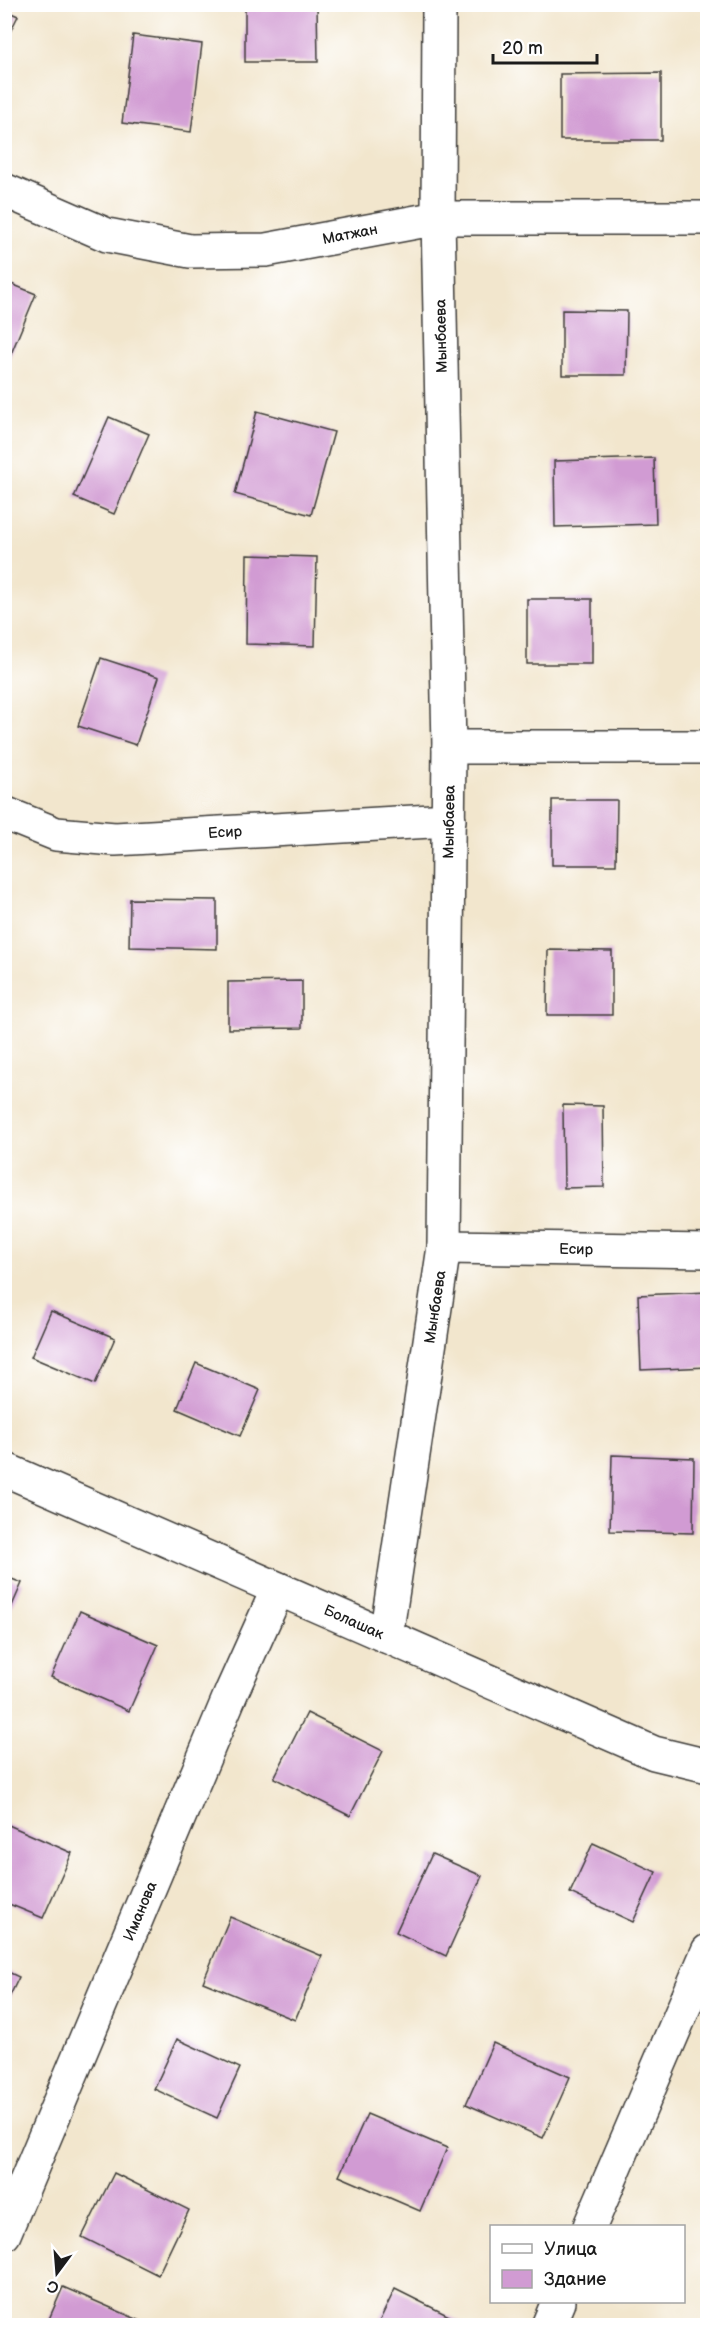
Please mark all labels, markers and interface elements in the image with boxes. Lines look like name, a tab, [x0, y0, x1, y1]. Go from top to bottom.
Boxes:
scale bar	[493, 27, 596, 65]
text: 20 m	[502, 38, 543, 59]
street label: Матжан	[321, 220, 379, 249]
street label: Мынбаева	[431, 299, 452, 373]
street label: Мынбаева	[439, 785, 460, 859]
street label: Есир	[208, 822, 243, 843]
street label: Есир	[559, 1240, 594, 1259]
street label: Мынбаева	[420, 1269, 451, 1345]
street label: Болашак	[321, 1601, 387, 1644]
street label: Иманова	[119, 1878, 162, 1944]
legend	[490, 2225, 685, 2303]
text: Улица	[544, 2239, 598, 2260]
north arrow	[27, 2243, 87, 2303]
text: Здание	[544, 2269, 606, 2290]
text: С	[45, 2275, 61, 2297]

